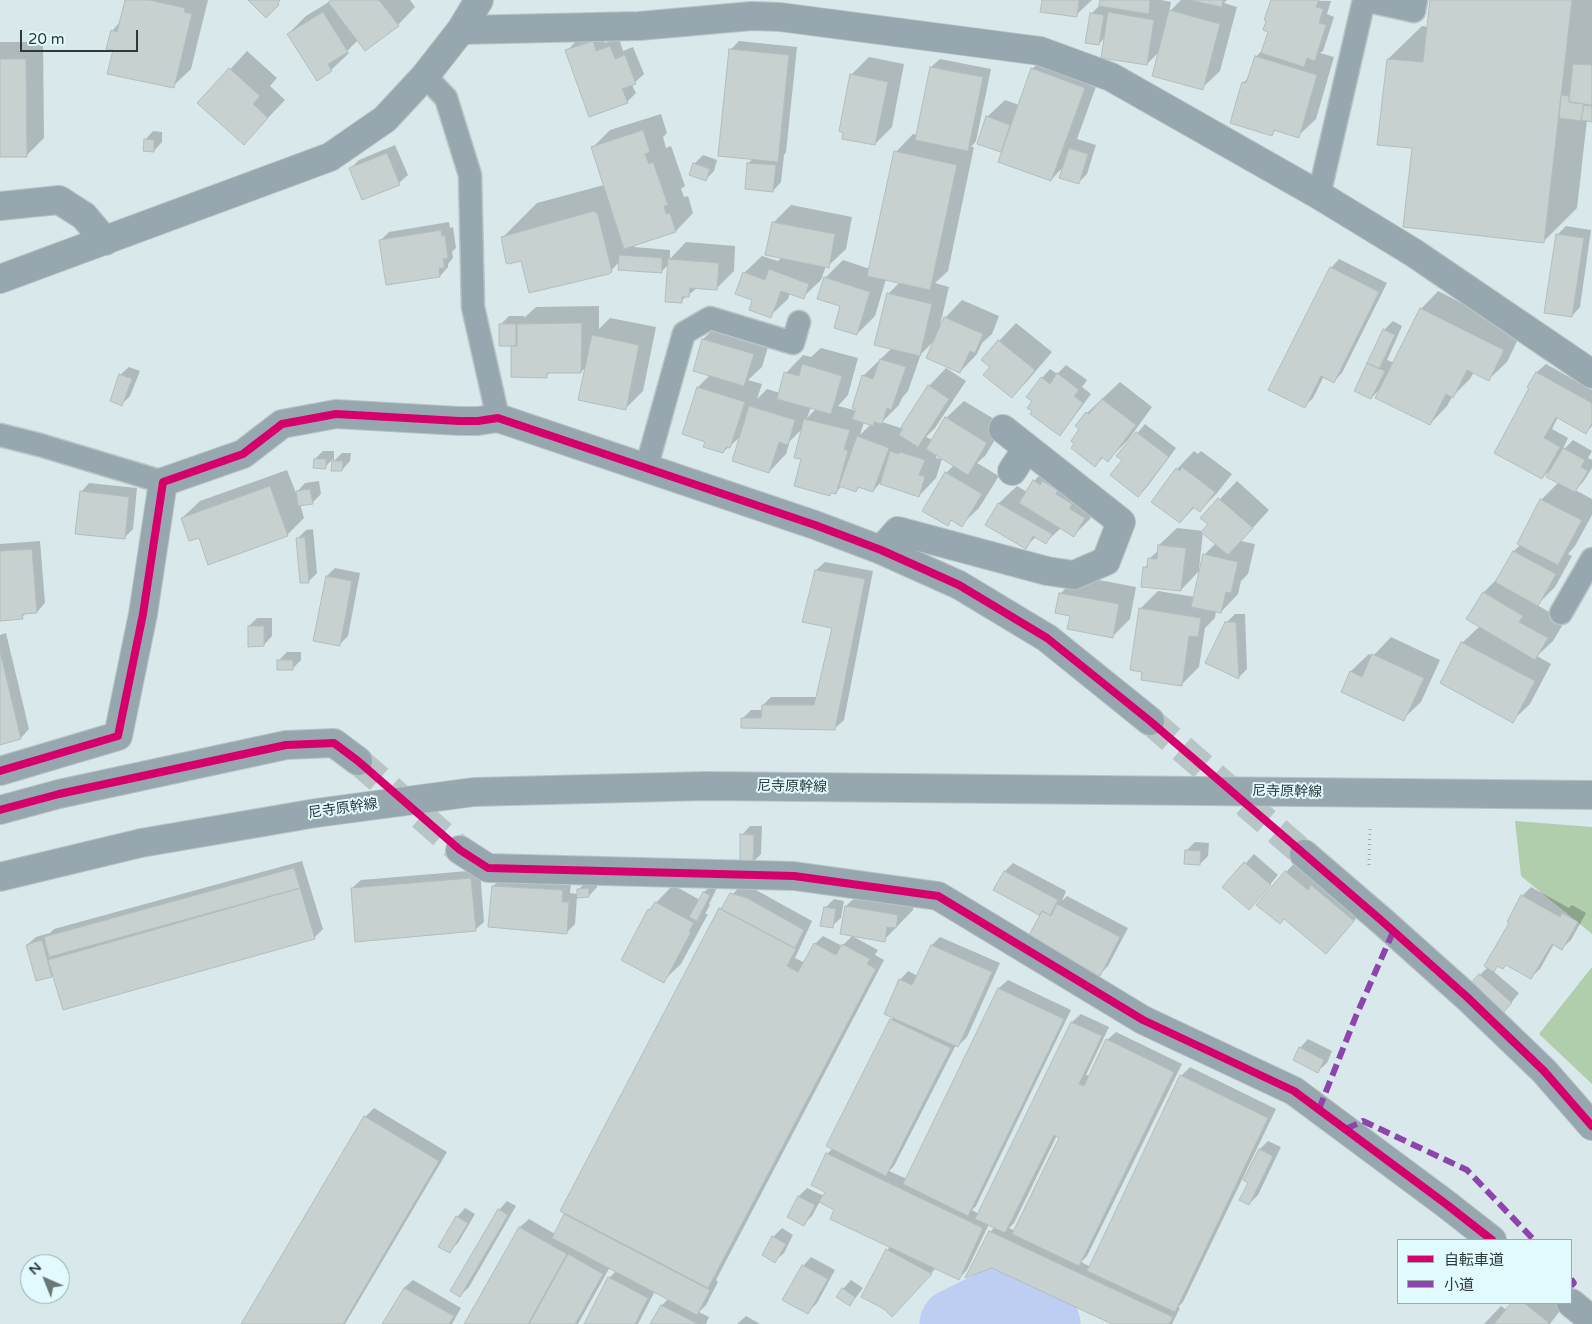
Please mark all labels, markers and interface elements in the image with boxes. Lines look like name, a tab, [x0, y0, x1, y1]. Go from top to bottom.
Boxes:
scale bar	[22, 20, 140, 52]
text: 20 m	[28, 30, 65, 48]
street label: 尼寺原幹線	[757, 778, 827, 796]
street label: 尼寺原幹線	[1252, 783, 1322, 801]
street label: 尼寺原幹線	[307, 796, 379, 822]
legend	[1397, 1239, 1572, 1304]
text: 自転車道	[1444, 1251, 1504, 1269]
north arrow	[20, 1254, 70, 1304]
text: N	[25, 1259, 45, 1279]
text: 小道	[1444, 1276, 1474, 1294]

